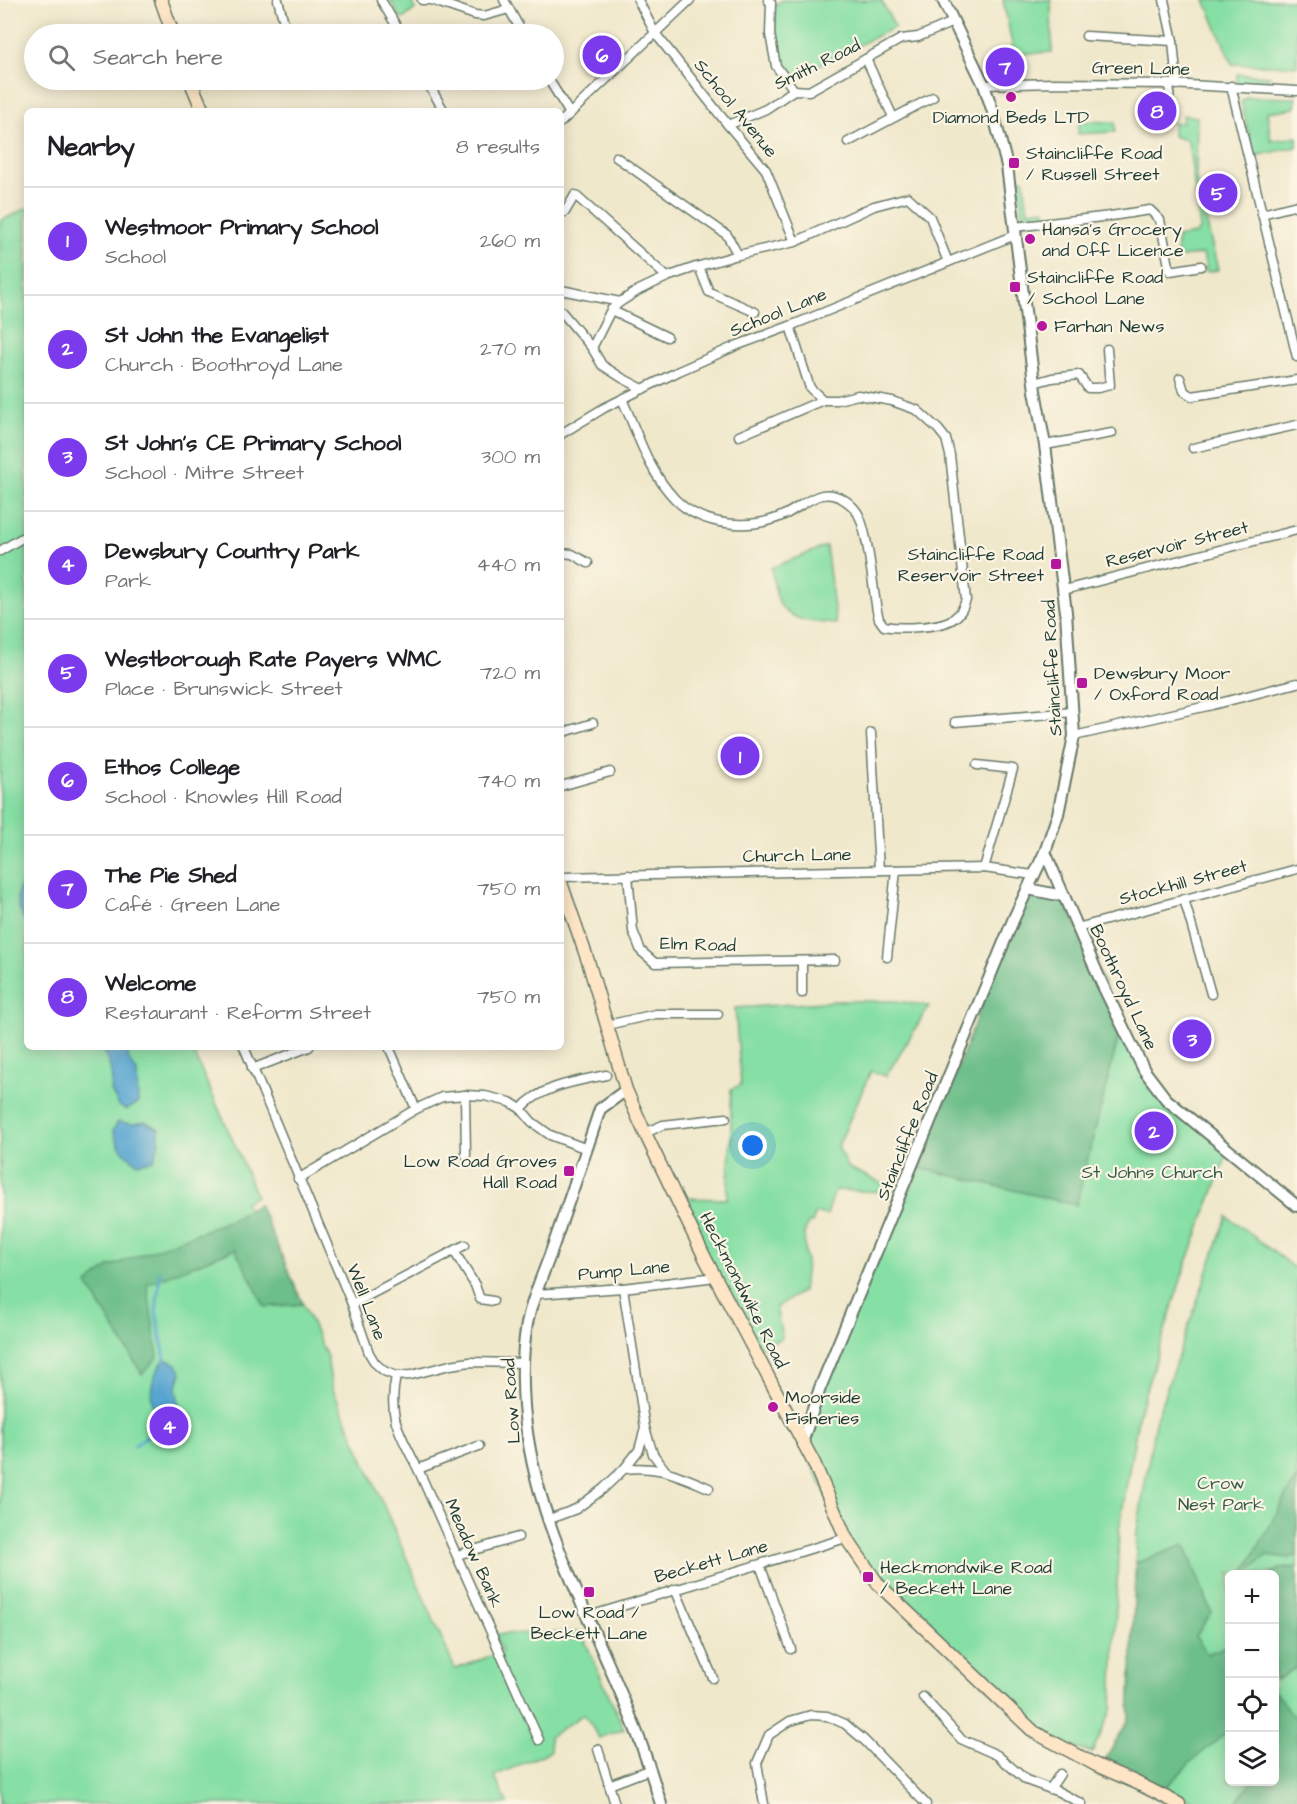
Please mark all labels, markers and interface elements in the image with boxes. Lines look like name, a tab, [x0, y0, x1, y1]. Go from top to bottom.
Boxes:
search box	[24, 24, 564, 90]
pin: 6	[582, 32, 622, 78]
street label: Smith Road	[770, 33, 865, 96]
icon: search	[45, 41, 78, 74]
text: Search here	[93, 42, 223, 73]
pin: 7	[986, 44, 1024, 90]
street label: School Avenue	[688, 54, 783, 163]
street label: Green Lane	[1092, 55, 1191, 82]
pin: 8	[1138, 88, 1176, 134]
marker: Diamond Beds LTD	[1004, 90, 1018, 104]
place label: Diamond Beds LTD	[933, 105, 1090, 130]
text: Nearby	[48, 129, 135, 165]
text: 8 results	[456, 133, 540, 161]
place label: Staincliffe Road / Russell Street	[1026, 141, 1162, 187]
marker: Staincliffe Road / Russell Street	[1007, 156, 1021, 170]
pin: 5	[1198, 170, 1238, 216]
text: Westmoor Primary School	[105, 212, 378, 243]
place label: Hansa's Grocery and Off Licence	[1042, 217, 1184, 263]
text: 1	[66, 227, 69, 255]
text: 260 m	[480, 227, 540, 255]
marker: Hansa's Grocery and Off Licence	[1023, 232, 1037, 246]
text: School	[105, 243, 166, 271]
place label: Staincliffe Road / School Lane	[1027, 265, 1163, 311]
marker: Staincliffe Road / School Lane	[1008, 280, 1022, 294]
street label: School Lane	[726, 282, 831, 343]
place label: Farhan News	[1054, 314, 1164, 339]
marker: Farhan News	[1035, 319, 1049, 333]
text: St John the Evangelist	[105, 320, 329, 351]
text: 2	[62, 335, 73, 363]
text: 270 m	[480, 335, 540, 363]
text: Church · Boothroyd Lane	[105, 351, 343, 379]
text: St John's CE Primary School	[105, 428, 402, 459]
text: 3	[62, 443, 73, 471]
text: 300 m	[481, 443, 540, 471]
text: School · Mitre Street	[105, 459, 304, 487]
street label: Reservoir Street	[1103, 515, 1252, 574]
text: Dewsbury Country Park	[105, 536, 359, 567]
place label: Staincliffe Road Reservoir Street	[898, 542, 1045, 588]
text: 4	[61, 551, 74, 579]
text: 440 m	[477, 551, 540, 579]
marker: Staincliffe Road Reservoir Street	[1049, 557, 1063, 571]
text: Park	[105, 567, 151, 595]
street label: Staincliffe Road	[1036, 599, 1069, 737]
text: Westborough Rate Payers WMC	[105, 644, 441, 675]
text: 5	[60, 659, 75, 687]
text: 720 m	[480, 659, 540, 687]
place label: Dewsbury Moor / Oxford Road	[1094, 661, 1230, 707]
text: Place · Brunswick Street	[105, 675, 343, 703]
marker: Dewsbury Moor / Oxford Road	[1075, 676, 1089, 690]
pin: 1	[720, 734, 760, 778]
text: Ethos College	[105, 752, 240, 783]
text: 6	[61, 767, 74, 795]
text: 740 m	[478, 767, 540, 795]
text: School · Knowles Hill Road	[105, 783, 342, 811]
street label: Church Lane	[742, 842, 852, 869]
street label: Stockhill Street	[1116, 853, 1251, 912]
text: The Pie Shed	[105, 860, 237, 891]
text: 7	[61, 875, 74, 903]
text: 750 m	[477, 875, 540, 903]
text: Café · Green Lane	[105, 891, 280, 919]
street label: Boothroyd Lane	[1083, 920, 1164, 1055]
street label: Elm Road	[660, 931, 736, 958]
text: Welcome	[105, 968, 196, 999]
text: 8	[61, 983, 74, 1011]
text: 750 m	[477, 983, 540, 1011]
text: Restaurant · Reform Street	[105, 999, 371, 1027]
pin: 3	[1172, 1016, 1212, 1062]
street label: Staincliffe Road	[870, 1068, 945, 1204]
pin: 2	[1134, 1108, 1174, 1154]
your location	[738, 1131, 767, 1160]
place label: Low Road Groves Hall Road	[403, 1149, 557, 1195]
park label: St Johns Church	[1082, 1160, 1223, 1185]
marker: Low Road Groves Hall Road	[562, 1164, 576, 1178]
street label: Heckmondwike Road	[693, 1208, 794, 1373]
street label: Pump Lane	[577, 1254, 671, 1287]
street label: Well Lane	[341, 1260, 393, 1344]
street label: Low Road	[496, 1357, 527, 1445]
place label: Moorside Fisheries	[785, 1385, 861, 1431]
marker: Moorside Fisheries	[766, 1400, 780, 1414]
pin: 4	[150, 1404, 188, 1448]
park label: Crow Nest Park	[1178, 1471, 1264, 1517]
street label: Meadow Bank	[438, 1495, 509, 1612]
street label: Beckett Lane	[652, 1533, 771, 1590]
place label: Heckmondwike Road / Beckett Lane	[880, 1555, 1052, 1601]
marker: Heckmondwike Road / Beckett Lane	[861, 1570, 875, 1584]
map controls	[1225, 1570, 1279, 1786]
button: +	[1225, 1570, 1279, 1624]
marker: Low Road / Beckett Lane	[582, 1585, 596, 1599]
place label: Low Road / Beckett Lane	[531, 1600, 648, 1646]
button: −	[1225, 1624, 1279, 1678]
button: locate	[1225, 1678, 1279, 1732]
button: layers	[1225, 1732, 1279, 1786]

